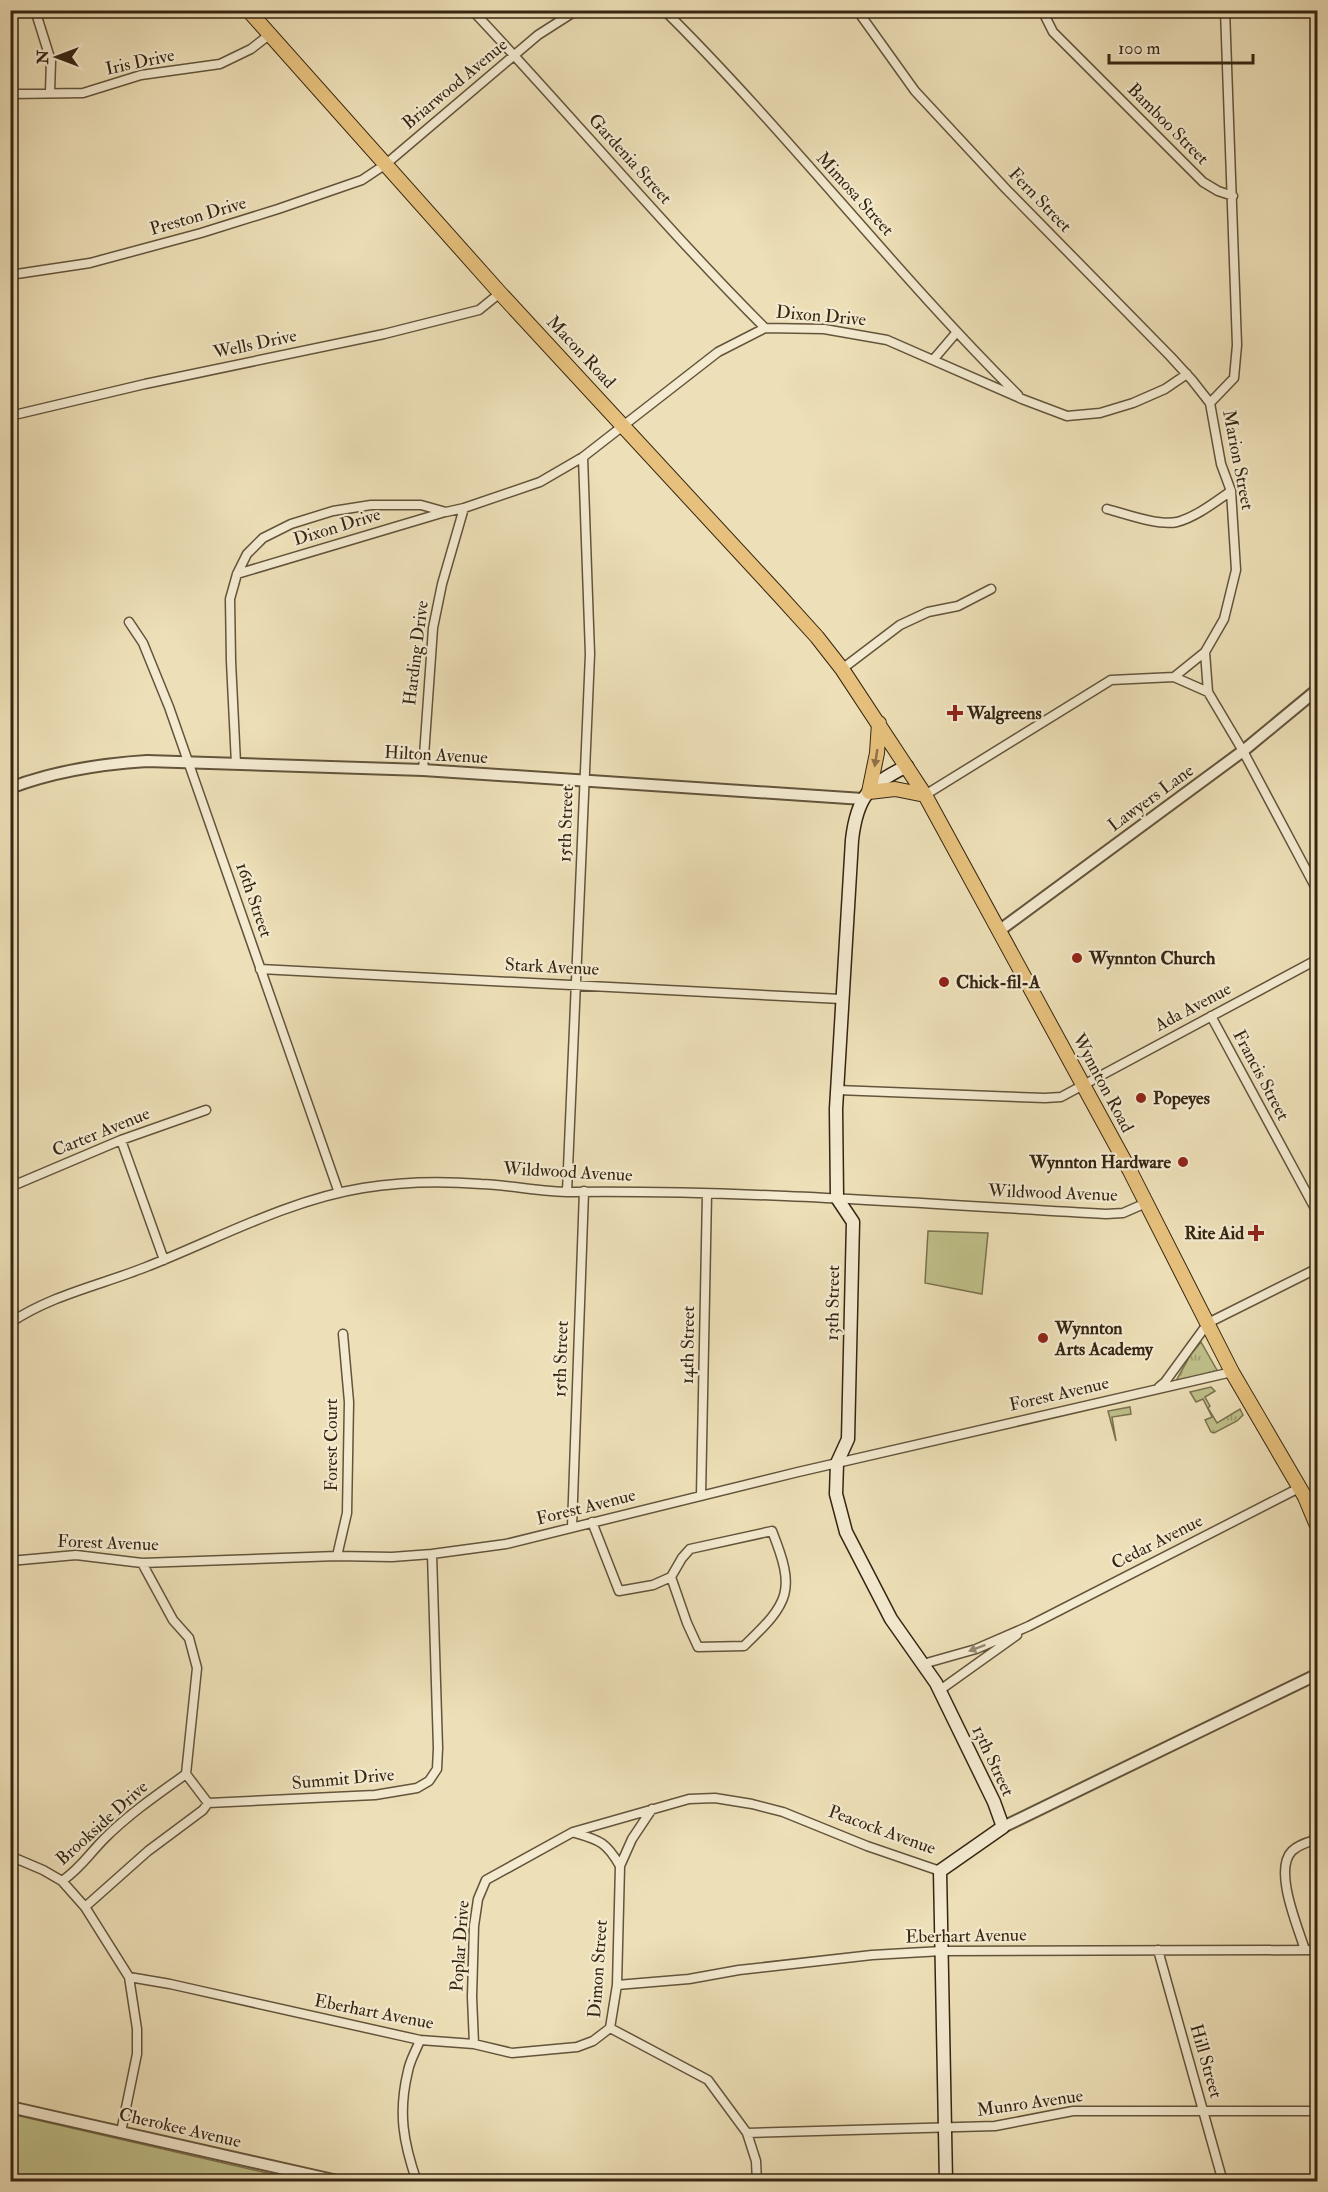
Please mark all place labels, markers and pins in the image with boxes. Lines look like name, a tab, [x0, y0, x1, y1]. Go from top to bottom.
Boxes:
place label: Walgreens	[966, 702, 1042, 725]
marker: Walgreens	[948, 706, 962, 720]
place label: Wynnton Church	[1088, 947, 1216, 970]
marker: Wynnton Church	[1070, 951, 1084, 965]
place label: Chick-fil-A	[956, 971, 1041, 994]
marker: Chick-fil-A	[937, 975, 951, 989]
place label: Popeyes	[1153, 1087, 1210, 1110]
marker: Popeyes	[1134, 1091, 1148, 1105]
place label: Wynnton Hardware	[1028, 1151, 1171, 1174]
marker: Wynnton Hardware	[1176, 1155, 1190, 1169]
place label: Rite Aid	[1184, 1222, 1244, 1245]
marker: Rite Aid	[1249, 1226, 1263, 1240]
place label: Wynnton Arts Academy	[1054, 1317, 1154, 1361]
marker: Wynnton Arts Academy	[1036, 1331, 1050, 1345]

